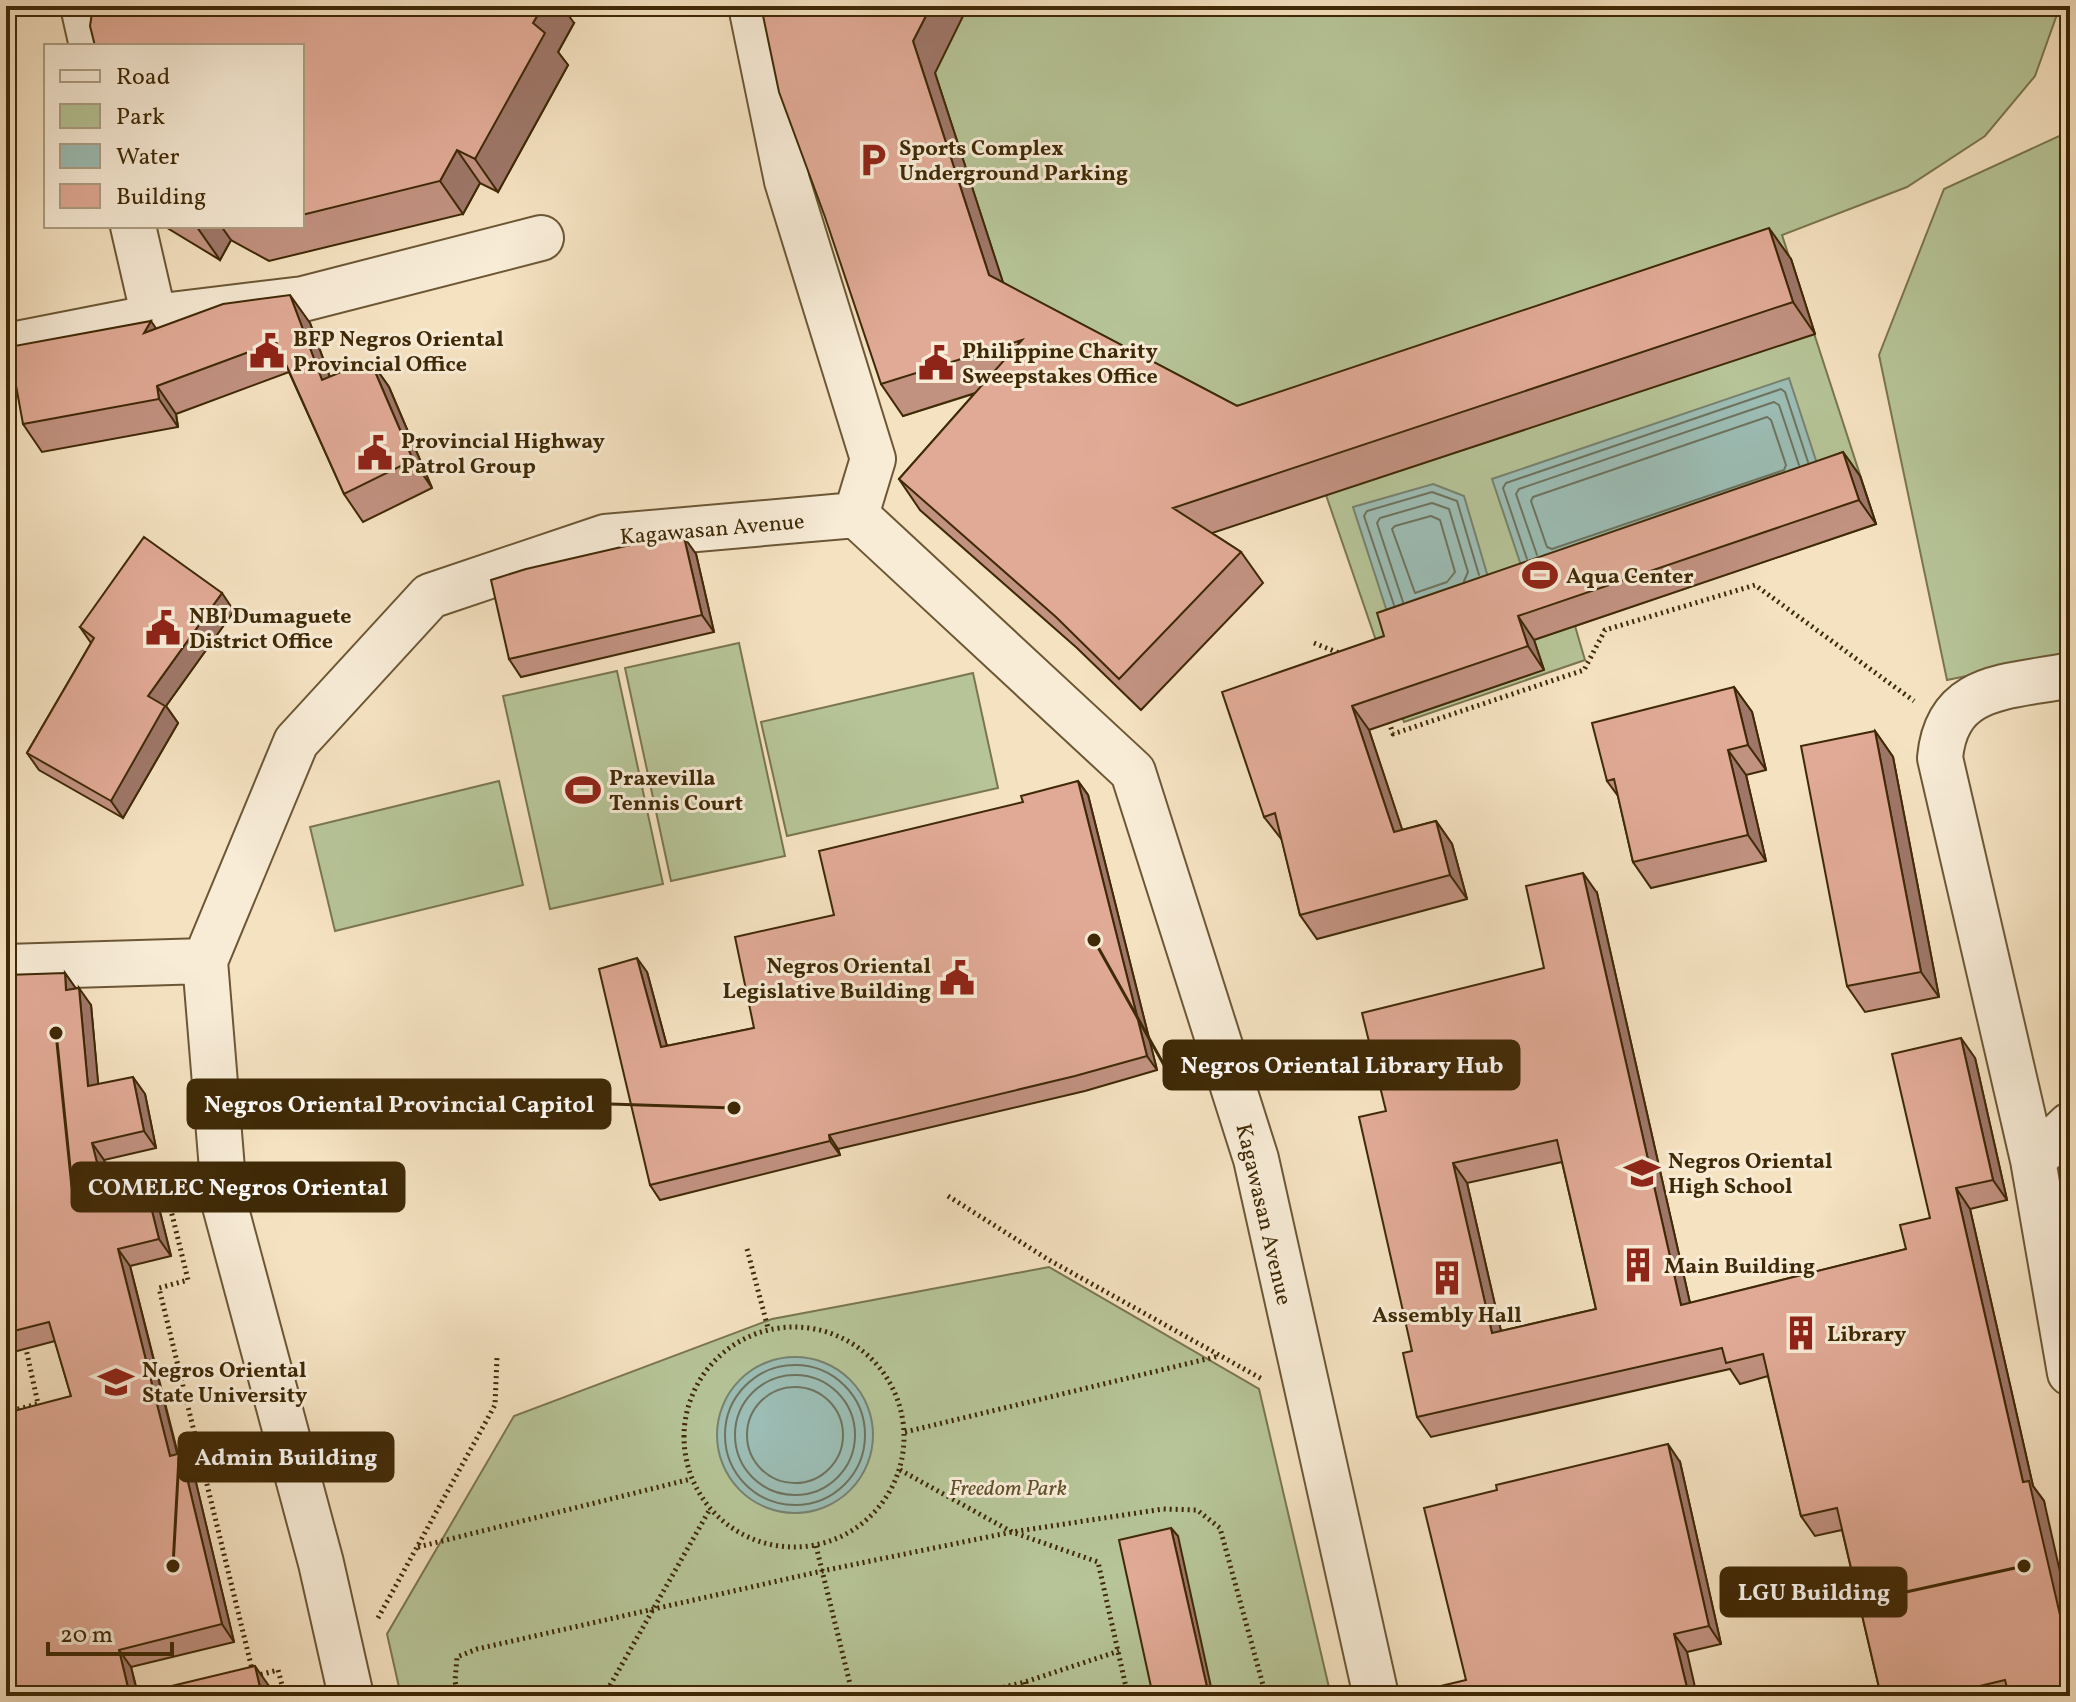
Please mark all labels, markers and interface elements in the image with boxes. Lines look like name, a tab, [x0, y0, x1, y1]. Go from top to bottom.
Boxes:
legend	[44, 44, 304, 228]
text: Road	[116, 61, 170, 95]
text: Park	[116, 101, 165, 135]
place label: Sports Complex Underground Parking	[899, 134, 1128, 190]
text: Water	[116, 141, 180, 175]
parking icon: Sports Complex Underground Parking	[854, 141, 892, 179]
text: Building	[116, 181, 206, 215]
place label: BFP Negros Oriental Provincial Office	[293, 325, 504, 381]
public building icon: BFP Negros Oriental Provincial Office	[248, 332, 286, 370]
place label: Philippine Charity Sweepstakes Office	[962, 337, 1158, 393]
public building icon: Philippine Charity Sweepstakes Office	[917, 344, 955, 382]
place label: Provincial Highway Patrol Group	[401, 427, 606, 483]
public building icon: Provincial Highway Patrol Group	[356, 434, 394, 472]
street label: Kagawasan Avenue	[619, 507, 806, 554]
sports icon: Aqua Center	[1521, 556, 1559, 594]
place label: Aqua Center	[1566, 562, 1694, 593]
place label: NBI Dumaguete District Office	[189, 602, 352, 658]
public building icon: NBI Dumaguete District Office	[144, 609, 182, 647]
place label: Praxevilla Tennis Court	[609, 764, 743, 820]
sports icon: Praxevilla Tennis Court	[564, 771, 602, 809]
place label: Negros Oriental Legislative Building	[723, 952, 931, 1008]
public building icon: Negros Oriental Legislative Building	[938, 959, 976, 997]
callout: Negros Oriental Library Hub	[1164, 1041, 1519, 1089]
text: Negros Oriental Library Hub	[1180, 1050, 1504, 1084]
callout: Negros Oriental Provincial Capitol	[188, 1080, 610, 1128]
text: Negros Oriental Provincial Capitol	[204, 1089, 594, 1123]
street label: Kagawasan Avenue	[1227, 1121, 1299, 1308]
place label: Negros Oriental High School	[1668, 1147, 1833, 1203]
school or university icon: Negros Oriental High School	[1623, 1154, 1661, 1192]
callout: COMELEC Negros Oriental	[72, 1163, 404, 1211]
text: COMELEC Negros Oriental	[88, 1172, 388, 1206]
building icon: Main Building	[1619, 1246, 1657, 1284]
place label: Main Building	[1664, 1252, 1815, 1283]
building icon: Assembly Hall	[1428, 1259, 1466, 1297]
place label: Assembly Hall	[1372, 1301, 1522, 1332]
building icon: Library	[1782, 1314, 1820, 1352]
place label: Library	[1827, 1320, 1907, 1351]
place label: Negros Oriental State University	[142, 1356, 308, 1412]
school or university icon: Negros Oriental State University	[97, 1363, 135, 1401]
callout: Admin Building	[179, 1433, 393, 1481]
text: Admin Building	[195, 1442, 377, 1476]
park label: Freedom Park	[949, 1474, 1067, 1505]
callout: LGU Building	[1721, 1568, 1906, 1616]
text: LGU Building	[1738, 1577, 1890, 1611]
scale bar	[48, 1606, 172, 1656]
text: 20 m	[60, 1619, 113, 1653]

